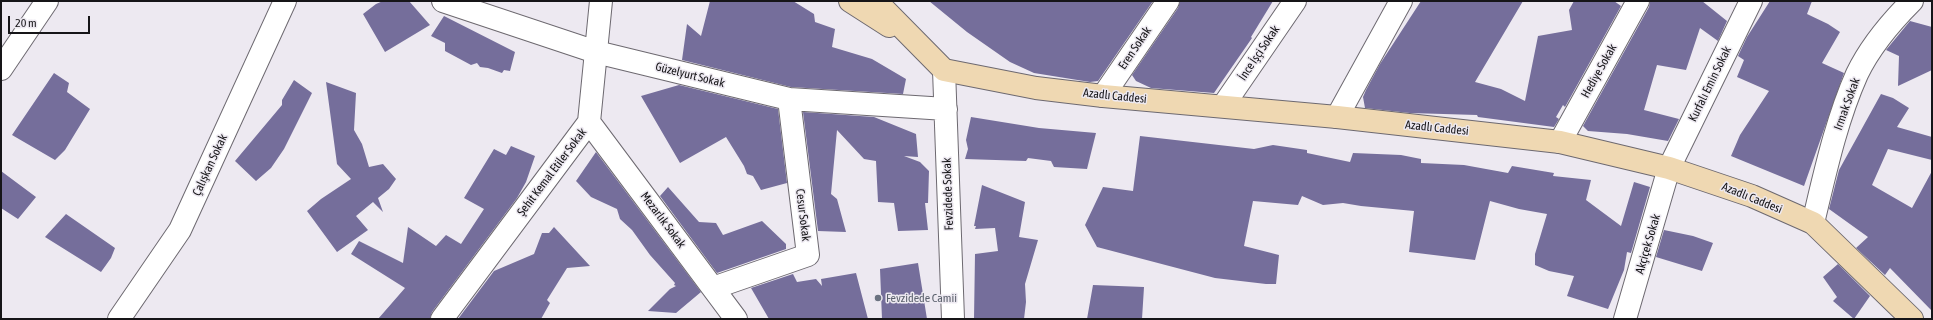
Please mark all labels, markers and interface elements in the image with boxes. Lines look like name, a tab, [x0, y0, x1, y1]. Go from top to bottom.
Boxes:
scale bar	[10, 8, 92, 34]
text: 20 m	[15, 16, 37, 30]
street label: İnce İşçi Sokak	[1235, 23, 1283, 83]
street label: Eren Sokak	[1116, 24, 1154, 72]
street label: Hediye Sokak	[1578, 41, 1620, 101]
street label: Kurfalı Emin Sokak	[1686, 44, 1734, 124]
street label: Güzelyurt Sokak	[654, 59, 726, 91]
street label: Irmak Sokak	[1831, 76, 1863, 132]
street label: Azadlı Caddesi	[1082, 86, 1148, 106]
street label: Azadlı Caddesi	[1404, 118, 1470, 138]
street label: Şehit Kemal Etiler Sokak	[514, 125, 590, 219]
street label: Çalışkan Sokak	[189, 132, 231, 198]
street label: Fevzidede Sokak	[940, 157, 956, 231]
street label: Azadlı Caddesi	[1720, 179, 1784, 217]
street label: Cesur Sokak	[793, 188, 813, 242]
street label: Mezarlık Sokak	[637, 189, 689, 251]
street label: Akçiçek Sokak	[1633, 212, 1663, 276]
place label: Fevzidede Camii	[886, 291, 957, 305]
marker: Fevzidede Camii	[873, 293, 883, 303]

